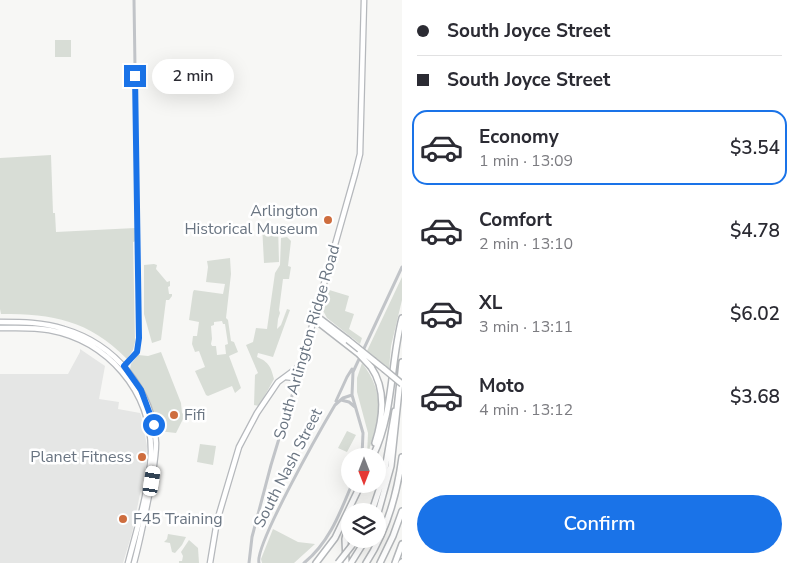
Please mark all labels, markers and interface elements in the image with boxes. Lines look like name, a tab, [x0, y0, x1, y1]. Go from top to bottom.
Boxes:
text: South Joyce Street	[447, 18, 610, 44]
callout: 2 min	[152, 58, 235, 94]
route end	[124, 65, 146, 87]
text: 2 min	[173, 65, 213, 87]
text: South Joyce Street	[447, 67, 610, 93]
text: Economy	[479, 124, 559, 150]
icon: car	[419, 125, 464, 170]
text: $3.54	[730, 135, 780, 161]
text: 1 min · 13:09	[479, 150, 573, 172]
place label: Arlington Historical Museum	[184, 200, 318, 240]
text: Comfort	[479, 207, 552, 233]
icon: car	[419, 208, 464, 253]
marker: Arlington Historical Museum	[322, 214, 334, 226]
text: $4.78	[730, 218, 780, 244]
text: 2 min · 13:10	[479, 233, 573, 255]
street label: South Arlington Ridge Road	[269, 242, 345, 442]
text: XL	[479, 290, 502, 316]
icon: car	[419, 291, 464, 336]
text: $6.02	[730, 301, 780, 327]
text: 3 min · 13:11	[479, 316, 573, 338]
text: Moto	[479, 373, 525, 399]
icon: car	[419, 374, 464, 419]
text: $3.68	[730, 384, 780, 410]
text: 4 min · 13:12	[479, 399, 573, 421]
place label: Fifi	[184, 404, 205, 426]
street label: South Nash Street	[248, 404, 328, 532]
marker: Fifi	[168, 409, 180, 421]
route start	[143, 414, 165, 436]
place label: Planet Fitness	[30, 446, 132, 468]
north arrow	[341, 448, 386, 492]
map controls	[341, 448, 386, 548]
marker: Planet Fitness	[136, 451, 148, 463]
car	[142, 465, 161, 497]
button: Confirm	[417, 495, 782, 553]
button: layers	[341, 503, 386, 548]
place label: F45 Training	[133, 508, 223, 530]
marker: F45 Training	[117, 513, 129, 525]

